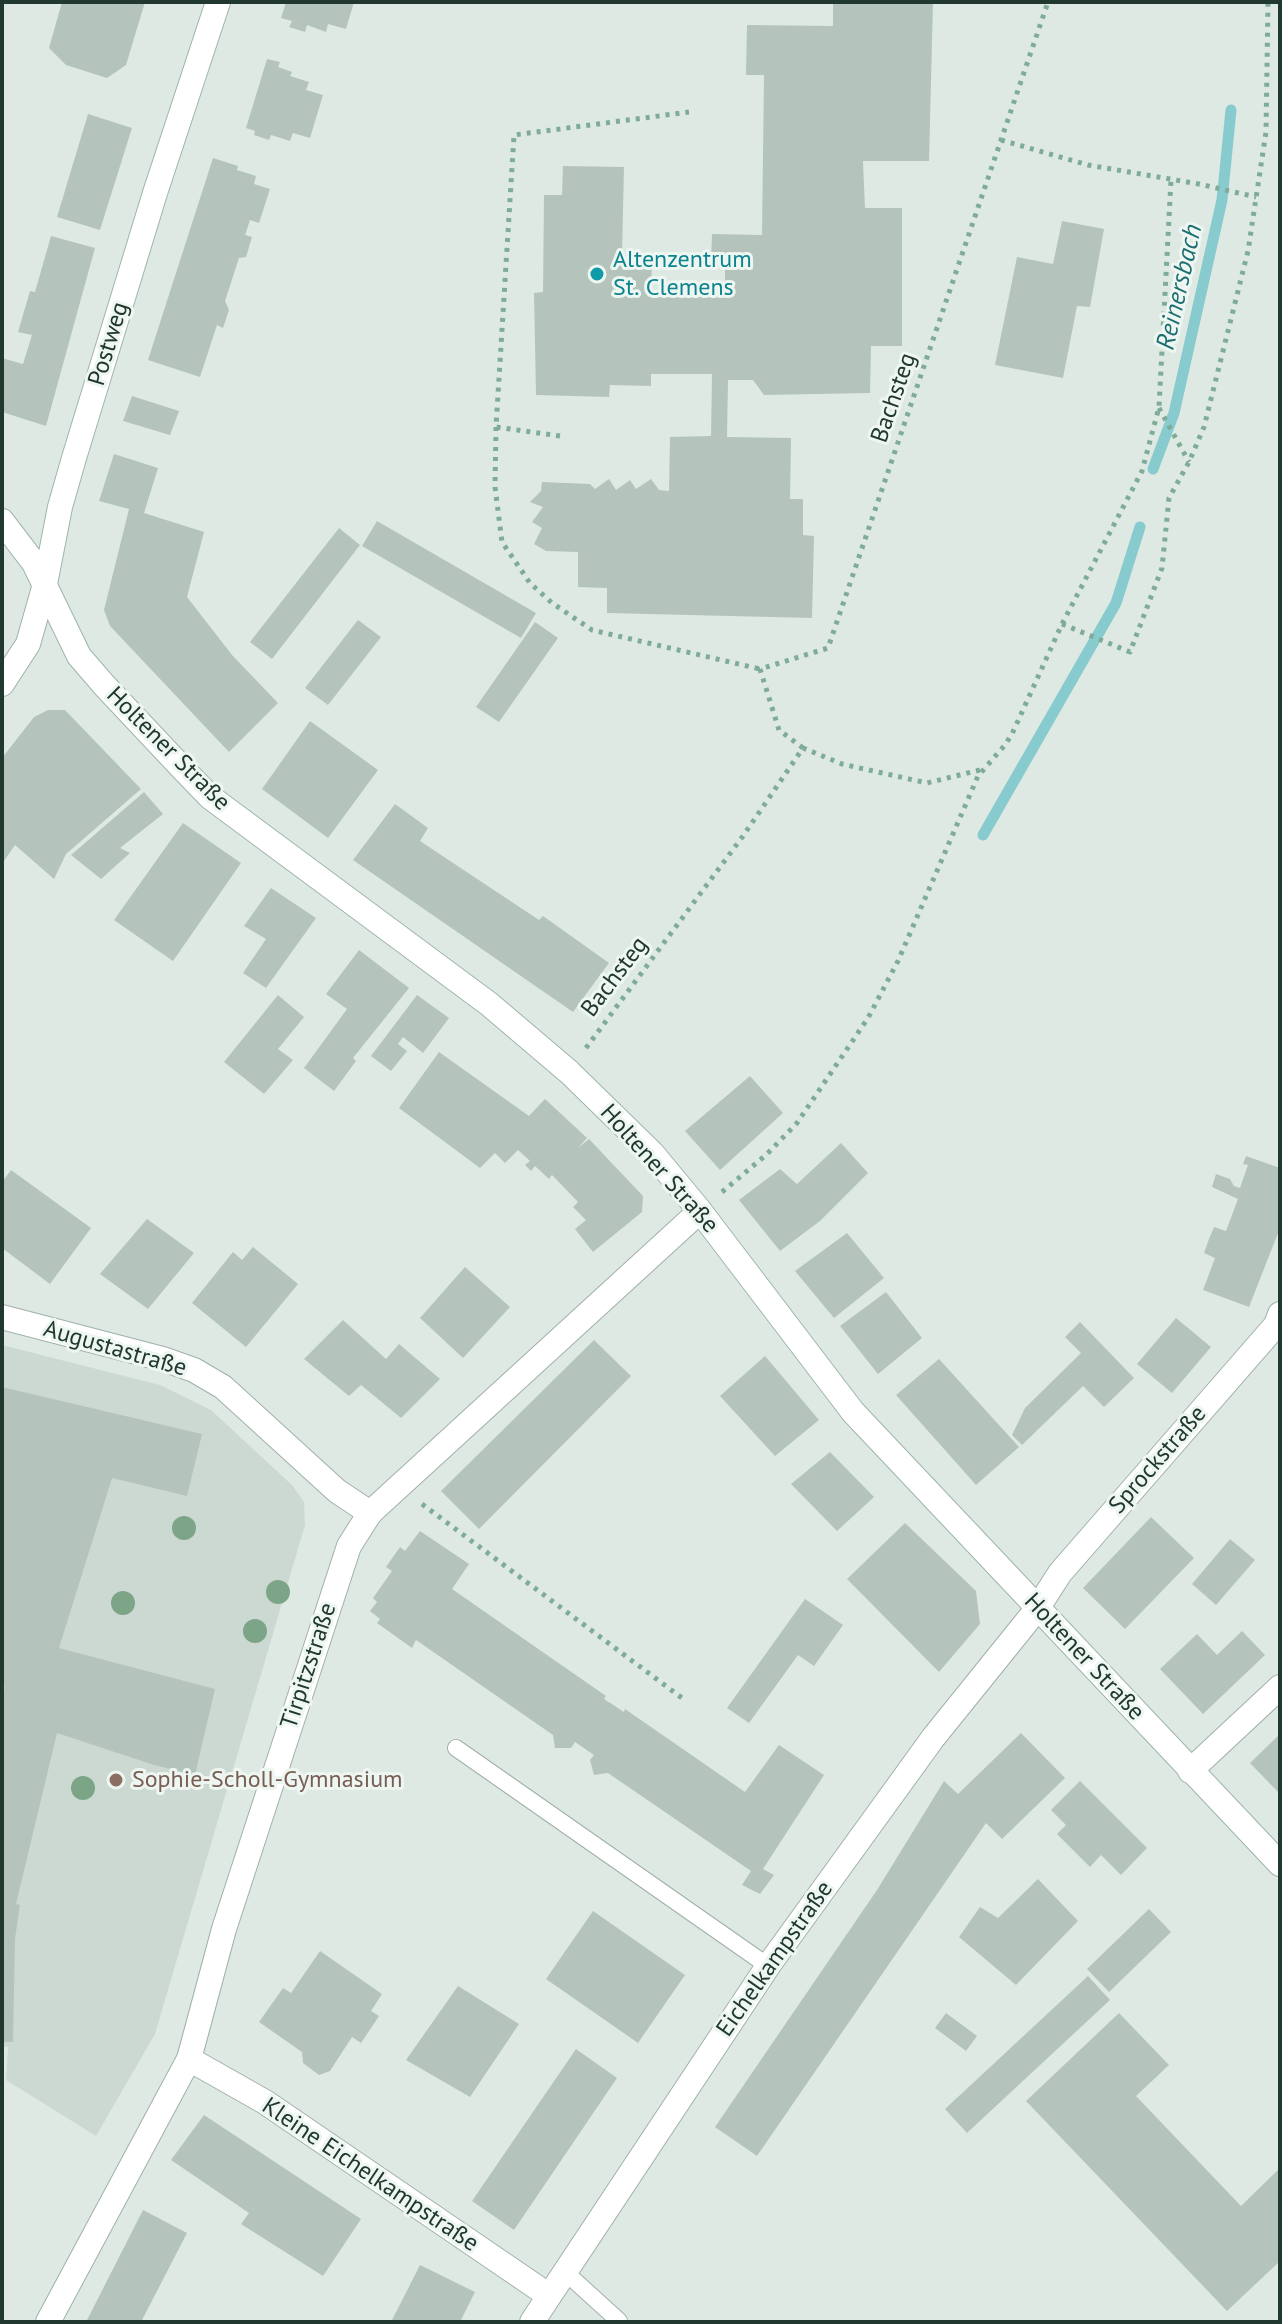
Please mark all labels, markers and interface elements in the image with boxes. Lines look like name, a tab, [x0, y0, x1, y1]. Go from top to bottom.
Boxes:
water label: Reinersbach	[1150, 221, 1210, 353]
place label: Altenzentrum St. Clemens	[613, 246, 752, 302]
marker: Altenzentrum St. Clemens	[588, 265, 606, 283]
street label: Postweg	[83, 299, 135, 389]
street label: Bachsteg	[865, 350, 923, 446]
street label: Holtener Straße	[100, 681, 236, 817]
street label: Bachsteg	[576, 931, 654, 1023]
street label: Holtener Straße	[594, 1099, 724, 1239]
street label: Augustastraße	[40, 1315, 190, 1383]
street label: Sprockstraße	[1103, 1400, 1213, 1520]
street label: Holtener Straße	[1018, 1587, 1150, 1727]
street label: Tirpitzstraße	[275, 1599, 343, 1733]
place label: Sophie-Scholl-Gymnasium	[132, 1766, 403, 1794]
marker: Sophie-Scholl-Gymnasium	[107, 1771, 125, 1789]
street label: Eichelkampstraße	[711, 1876, 839, 2042]
street label: Kleine Eichelkampstraße	[256, 2092, 484, 2258]

